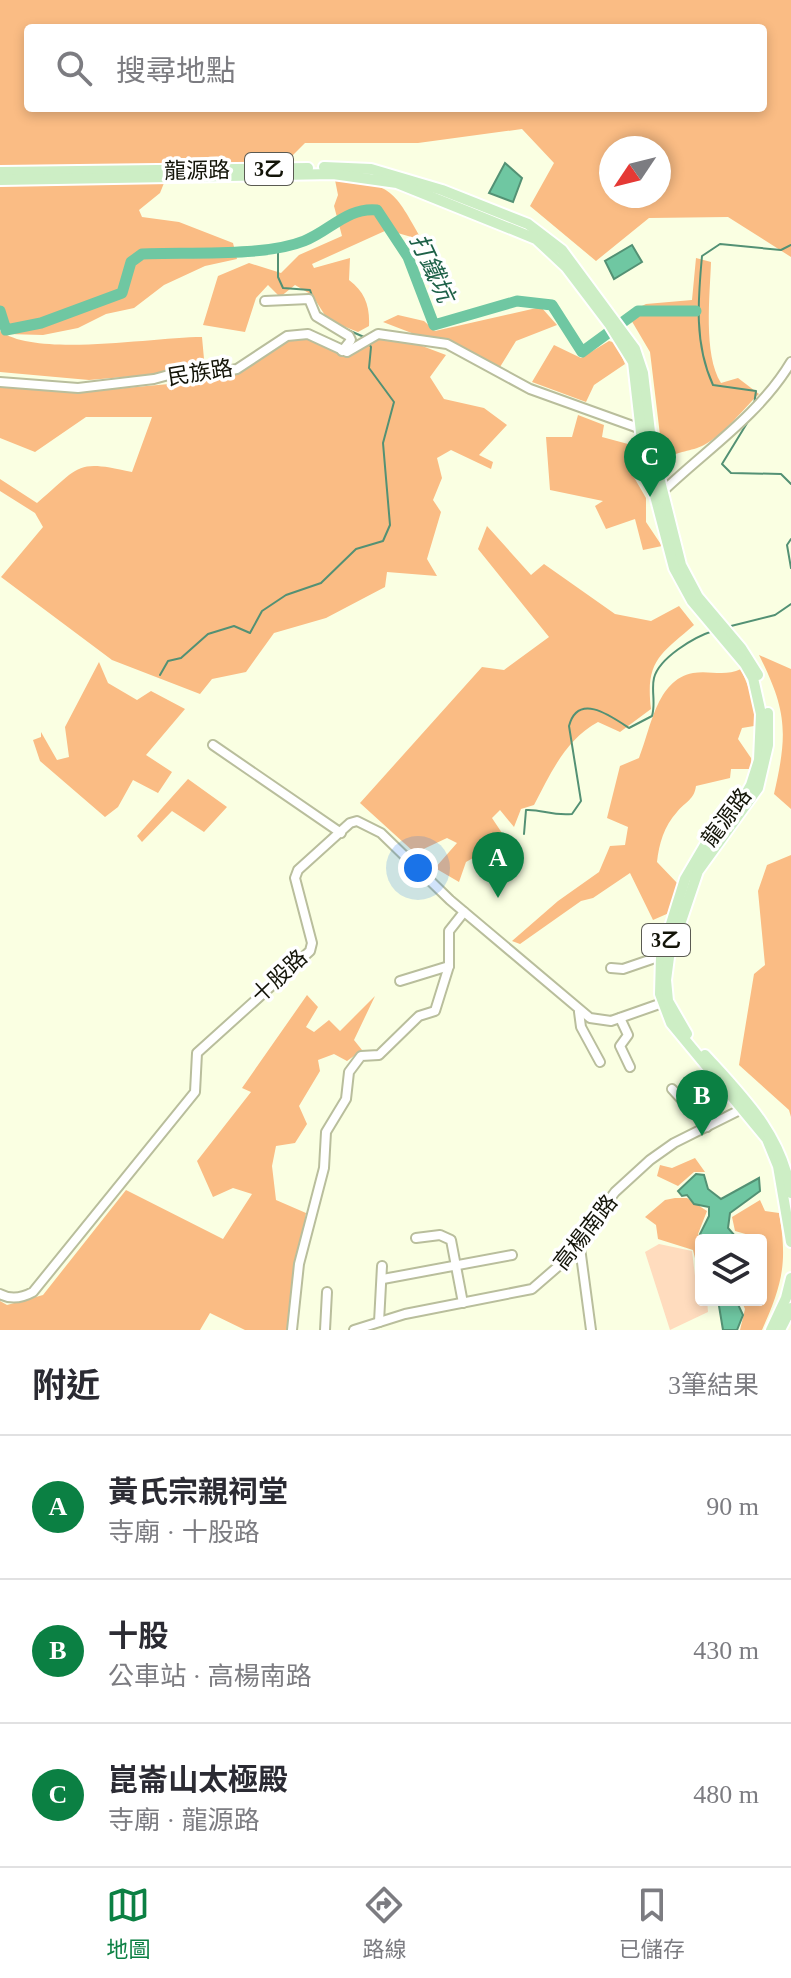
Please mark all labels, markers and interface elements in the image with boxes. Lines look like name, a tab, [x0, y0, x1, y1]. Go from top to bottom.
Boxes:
search box	[24, 24, 767, 112]
icon: search	[52, 46, 96, 90]
text: 搜尋地點	[116, 54, 236, 87]
north arrow	[599, 136, 671, 208]
road number: 3乙	[245, 153, 293, 185]
street label: 龍源路	[164, 157, 230, 184]
water label: 打鐵坑	[405, 230, 460, 309]
street label: 民族路	[166, 355, 235, 390]
pin: C	[624, 431, 676, 497]
street label: 龍源路	[697, 783, 756, 851]
pin: A	[472, 832, 524, 898]
your location	[398, 848, 438, 888]
road number: 3乙	[642, 924, 690, 956]
street label: 十股路	[247, 945, 312, 1008]
pin: B	[676, 1070, 728, 1136]
street label: 高楊南路	[548, 1190, 622, 1275]
map controls	[695, 1234, 767, 1306]
button: layers	[695, 1234, 767, 1306]
text: 附近	[32, 1367, 100, 1404]
text: 3筆結果	[668, 1371, 759, 1400]
text: 黃氏宗親祠堂	[108, 1475, 288, 1508]
text: A	[49, 1492, 67, 1521]
text: 90 m	[706, 1492, 759, 1521]
text: 寺廟 · 十股路	[108, 1518, 260, 1547]
text: 十股	[108, 1619, 168, 1652]
text: B	[49, 1636, 67, 1665]
text: 430 m	[693, 1636, 759, 1665]
text: 公車站 · 高楊南路	[108, 1662, 312, 1691]
text: 崑崙山太極殿	[108, 1763, 288, 1796]
text: C	[49, 1780, 67, 1809]
text: 480 m	[693, 1780, 759, 1809]
text: 寺廟 · 龍源路	[108, 1806, 260, 1835]
tab: 地圖	[106, 1883, 150, 1963]
tab: 路線	[362, 1883, 407, 1963]
tab: 已儲存	[619, 1883, 685, 1963]

